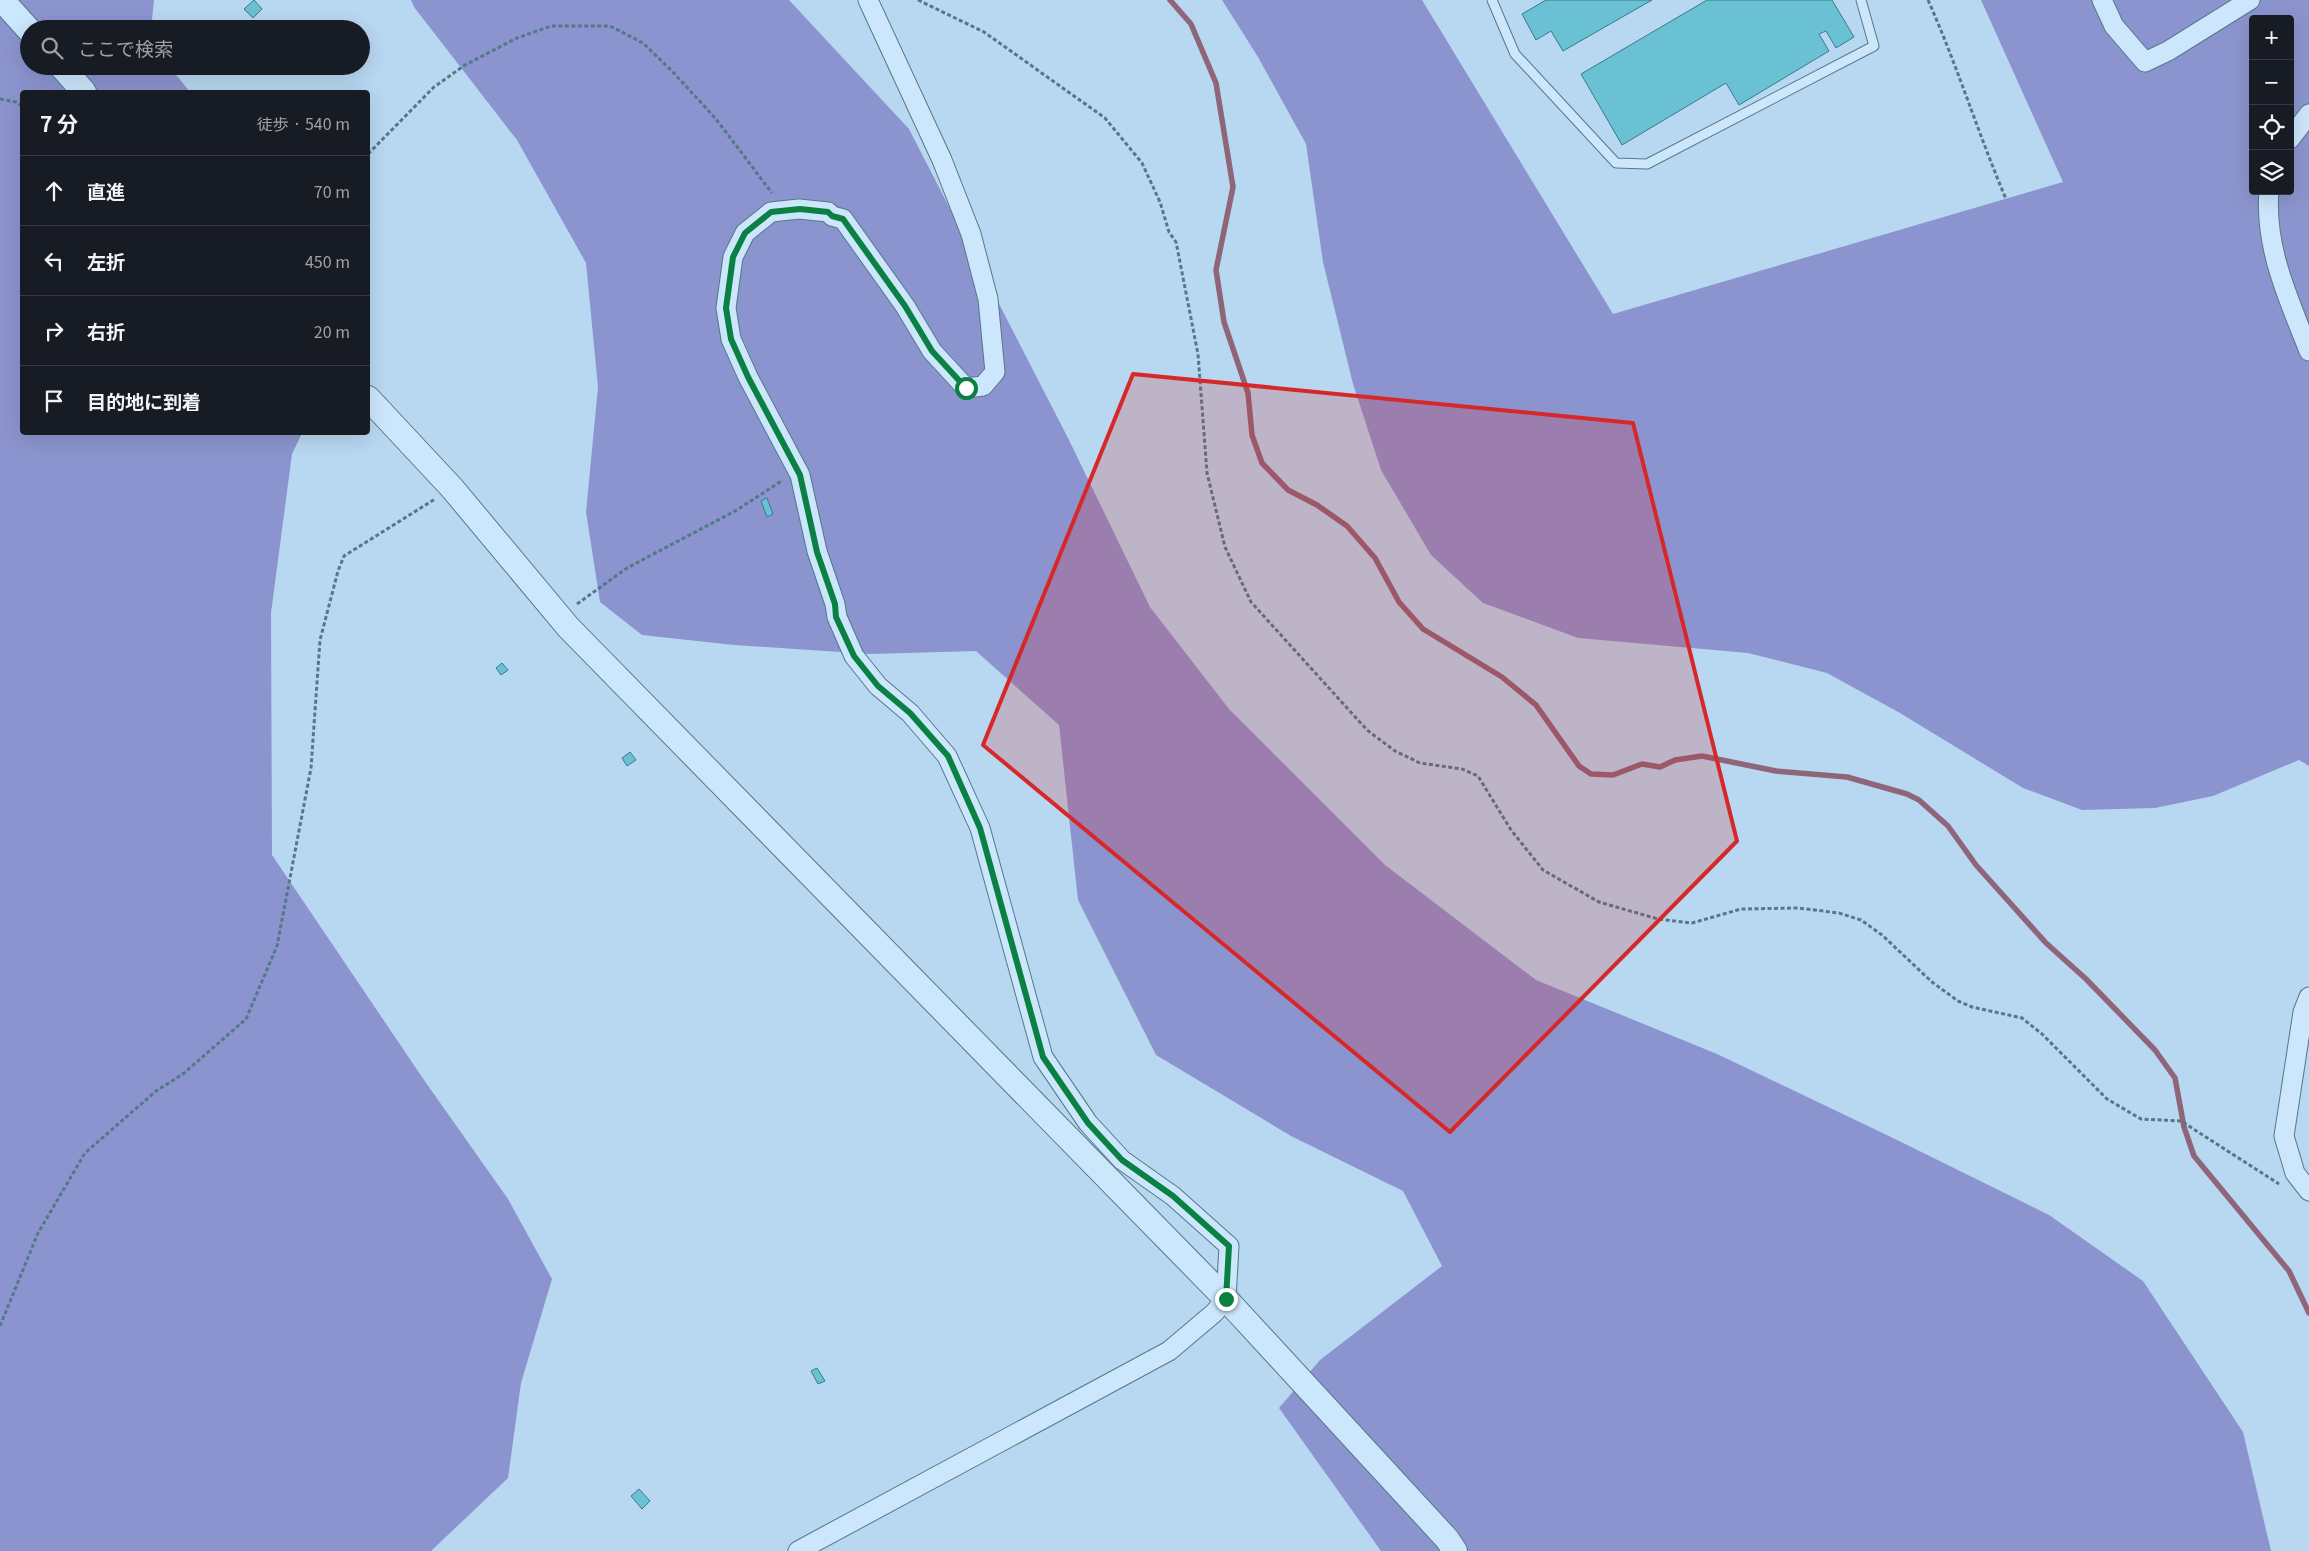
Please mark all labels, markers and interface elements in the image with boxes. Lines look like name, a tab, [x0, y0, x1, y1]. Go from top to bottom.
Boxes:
map controls	[2249, 15, 2294, 195]
button: +	[2249, 15, 2294, 60]
search box	[20, 20, 370, 75]
icon: search	[38, 34, 66, 62]
text: ここで検索	[78, 34, 173, 61]
button: −	[2249, 60, 2294, 105]
button: locate	[2249, 105, 2294, 150]
text: 7 分	[40, 108, 78, 138]
text: 徒歩 · 540 m	[257, 111, 350, 135]
button: layers	[2249, 150, 2294, 195]
icon: ahead	[40, 177, 68, 205]
text: 直進	[87, 177, 125, 204]
text: 70 m	[314, 179, 350, 203]
icon: left	[40, 247, 68, 275]
text: 左折	[87, 247, 125, 274]
text: 450 m	[305, 249, 350, 273]
icon: right	[40, 317, 68, 345]
text: 右折	[87, 317, 125, 344]
text: 20 m	[314, 319, 350, 343]
route start	[955, 377, 978, 400]
icon: arrive	[40, 387, 68, 415]
text: 目的地に到着	[87, 387, 201, 414]
route end	[1215, 1288, 1238, 1311]

